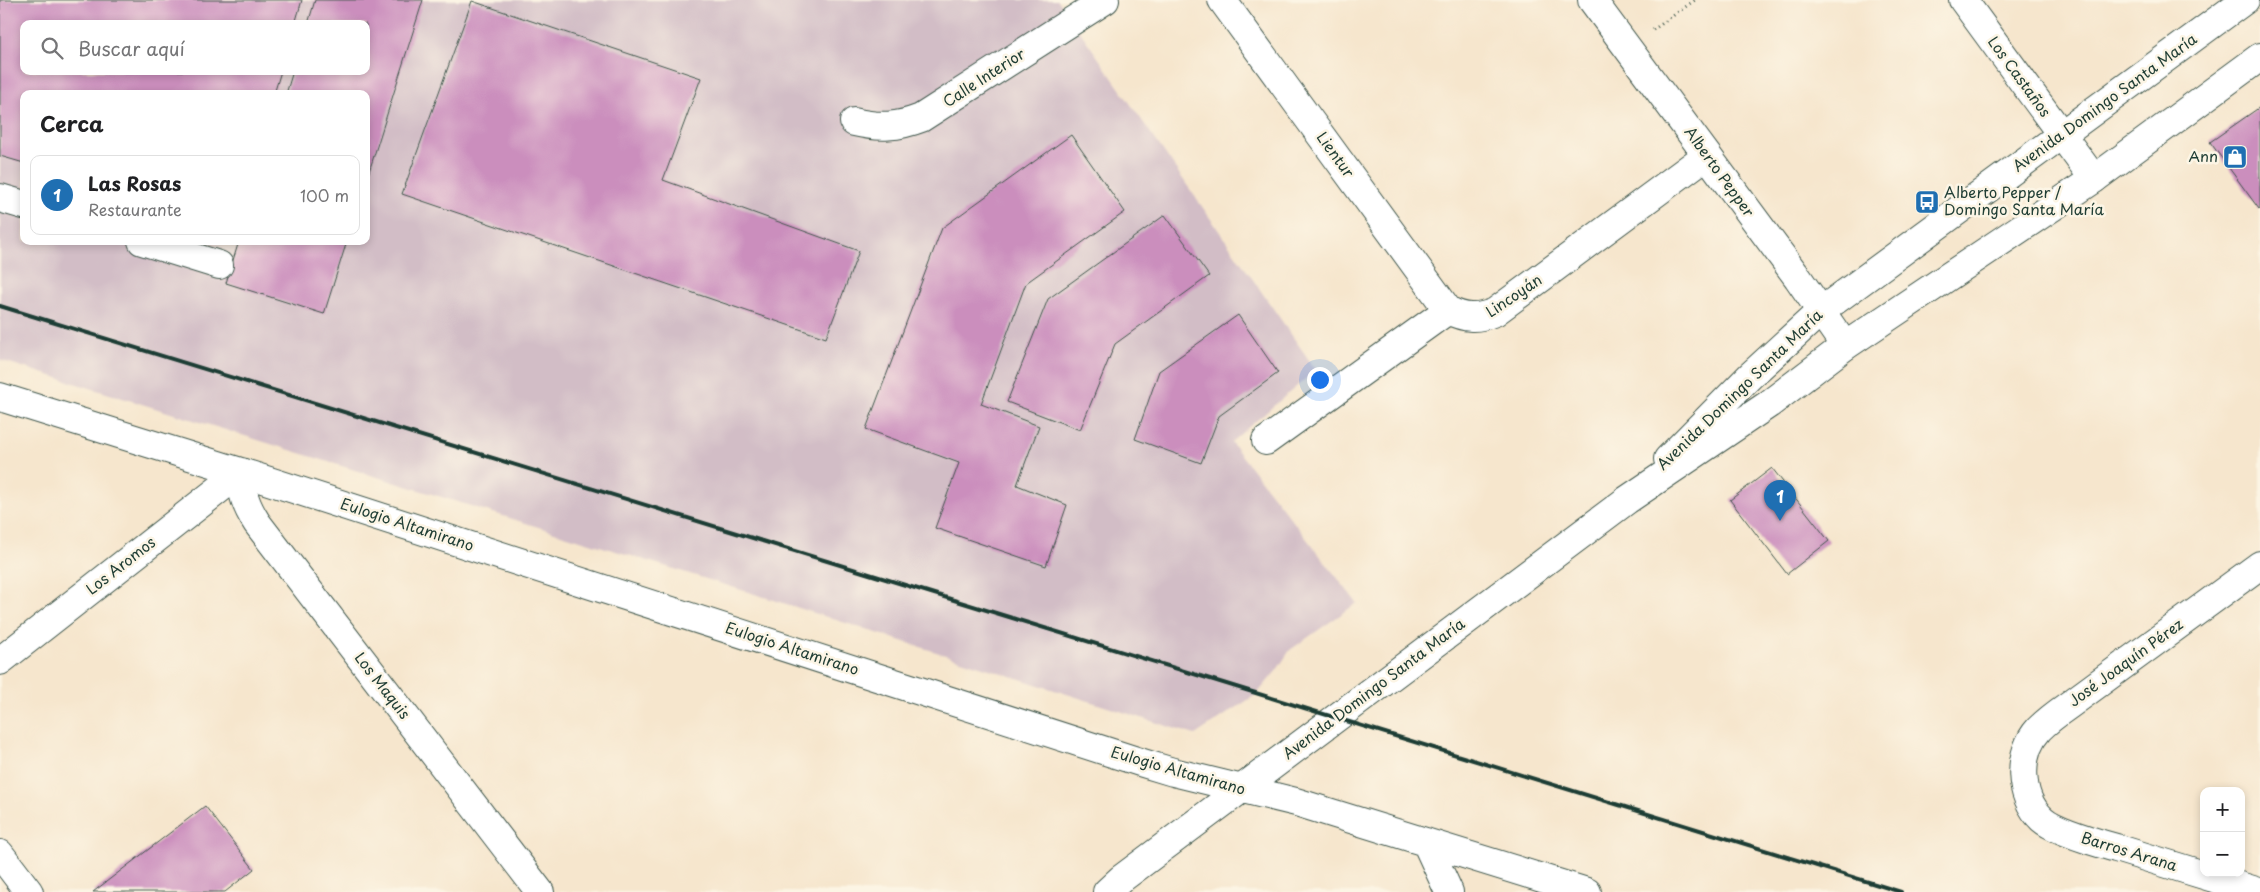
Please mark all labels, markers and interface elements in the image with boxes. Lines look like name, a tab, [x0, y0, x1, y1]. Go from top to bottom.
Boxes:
search box	[20, 20, 370, 75]
street label: Avenida Domingo Santa María	[2007, 27, 2201, 177]
street label: Los Castaños	[1983, 31, 2057, 121]
icon: search	[38, 34, 66, 62]
text: Buscar aquí	[78, 34, 185, 62]
street label: Calle Interior	[938, 41, 1029, 112]
text: Cerca	[40, 107, 104, 139]
street label: Alberto Pepper	[1680, 121, 1761, 221]
street label: Lientur	[1312, 126, 1361, 182]
place label: Ann	[2188, 144, 2218, 167]
shop icon: Ann	[2222, 144, 2248, 170]
text: Las Rosas	[88, 169, 181, 197]
place label: Alberto Pepper / Domingo Santa María	[1944, 180, 2105, 220]
text: 1	[53, 183, 61, 207]
text: 100 m	[300, 183, 349, 207]
bus stop icon: Alberto Pepper / Domingo Santa María	[1914, 189, 1940, 215]
text: Restaurante	[88, 197, 182, 221]
street label: Lincoyán	[1480, 267, 1546, 322]
street label: Avenida Domingo Santa María	[1651, 303, 1827, 475]
your location	[1307, 367, 1333, 393]
pin: 1	[1764, 480, 1796, 521]
street label: Eulogio Altamirano	[338, 491, 477, 556]
street label: Los Aromos	[80, 530, 160, 599]
street label: Avenida Domingo Santa María	[1277, 611, 1469, 764]
street label: José Joaquín Pérez	[2063, 612, 2187, 711]
street label: Eulogio Altamirano	[723, 615, 862, 680]
street label: Los Maquis	[350, 647, 417, 724]
street label: Eulogio Altamirano	[1108, 739, 1248, 800]
map controls	[2200, 787, 2245, 877]
button: +	[2200, 787, 2245, 832]
street label: Barros Arana	[2078, 825, 2181, 876]
button: −	[2200, 832, 2245, 877]

